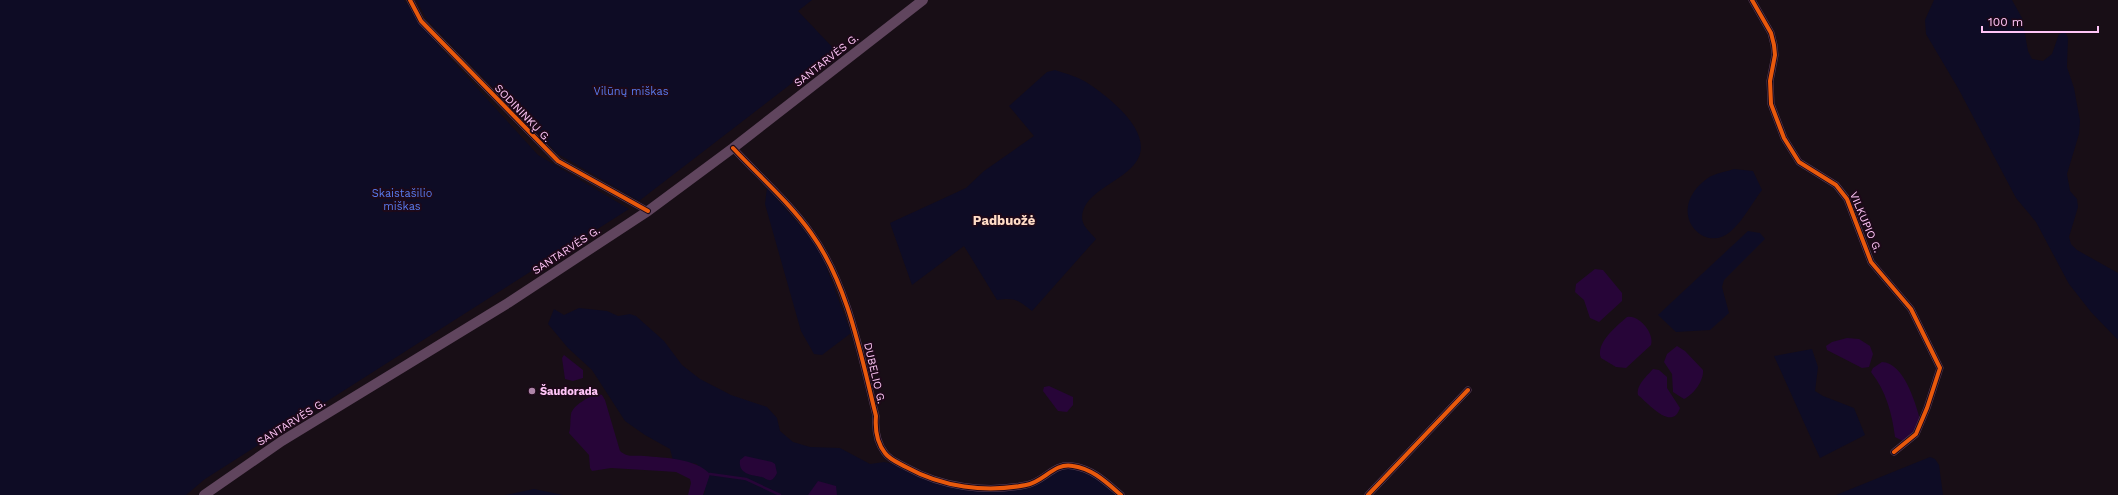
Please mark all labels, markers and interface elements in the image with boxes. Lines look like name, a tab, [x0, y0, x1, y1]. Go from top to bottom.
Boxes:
scale bar	[1982, 8, 2098, 34]
text: 100 m	[1988, 15, 2023, 29]
street label: SANTARVĖS G.	[791, 30, 861, 90]
street label: SODININKŲ G.	[492, 82, 554, 145]
park label: Vilūnų miškas	[594, 85, 669, 98]
park label: Skaistašilio miškas	[372, 187, 432, 213]
street label: VILKUPIO G.	[1847, 190, 1884, 255]
district label: Padbuožė	[973, 213, 1036, 228]
street label: SANTARVĖS G.	[529, 223, 603, 277]
street label: DUBELIO G.	[861, 341, 888, 405]
place label: Šaudorada	[540, 384, 599, 398]
marker: Šaudorada	[527, 386, 537, 396]
street label: SANTARVĖS G.	[254, 395, 328, 449]

